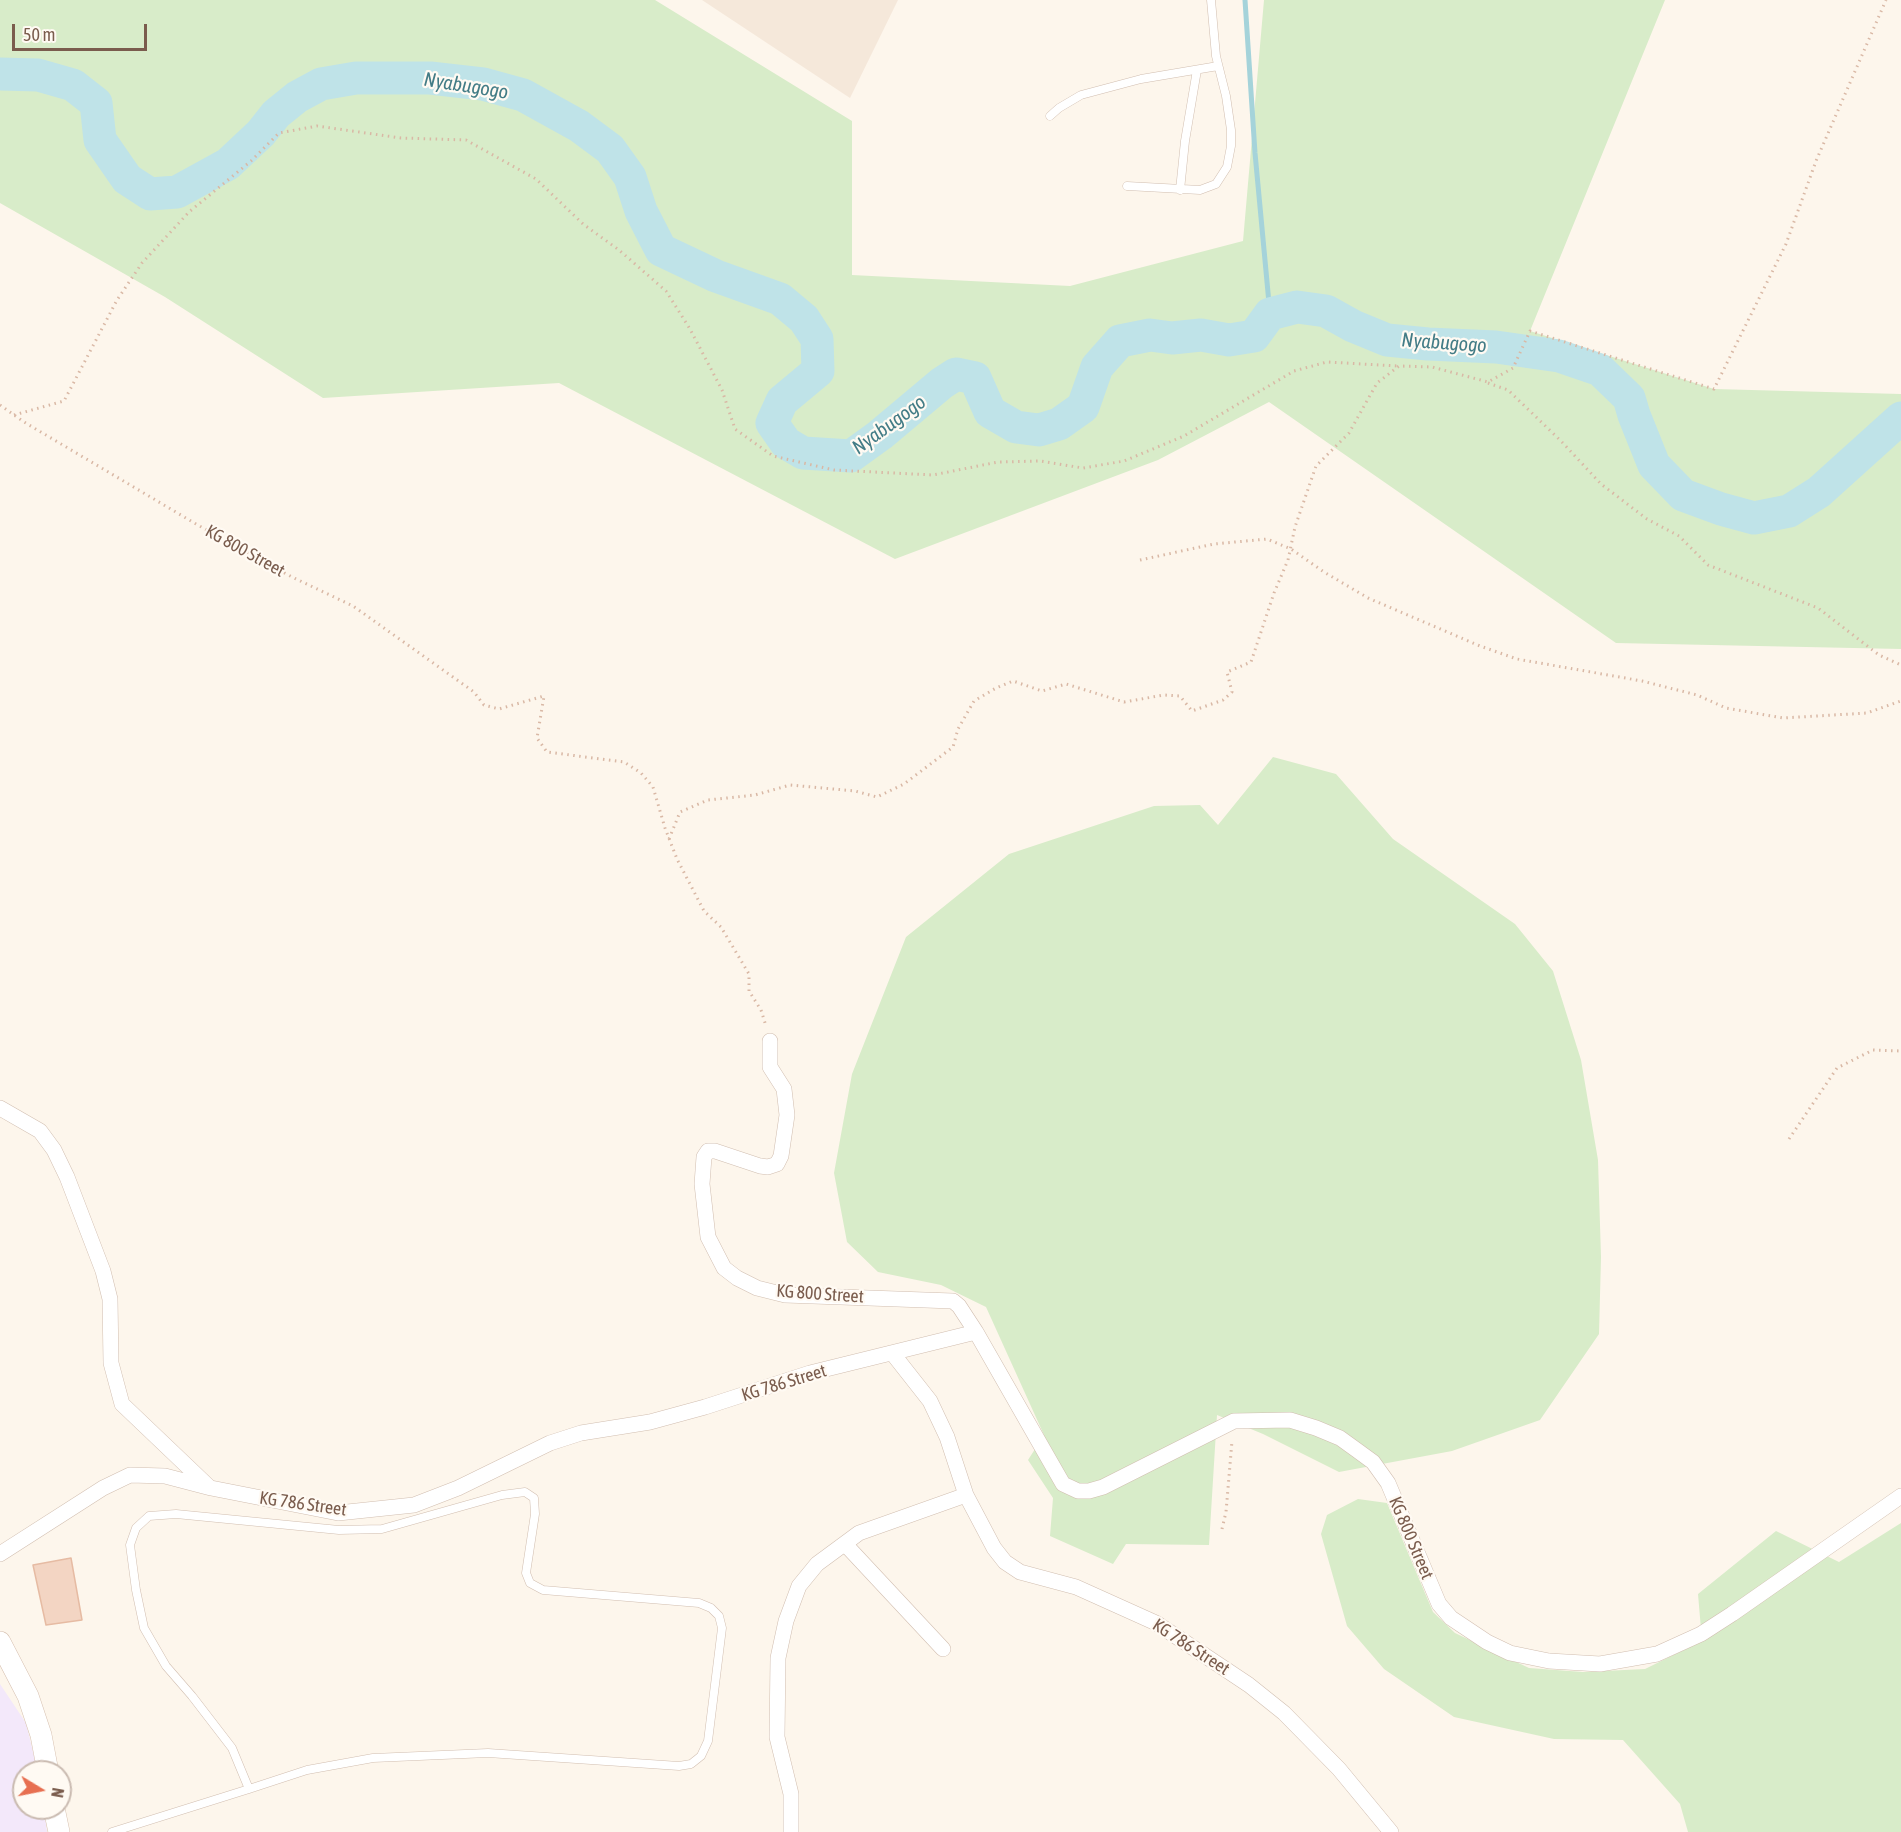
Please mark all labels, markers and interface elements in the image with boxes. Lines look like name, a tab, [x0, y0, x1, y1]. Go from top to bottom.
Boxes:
scale bar	[15, 12, 150, 50]
text: 50 m	[23, 24, 55, 45]
water label: Nyabugogo	[422, 67, 510, 105]
water label: Nyabugogo	[1401, 328, 1487, 358]
water label: Nyabugogo	[848, 390, 930, 460]
street label: KG 800 Street	[201, 520, 289, 582]
street label: KG 800 Street	[776, 1280, 864, 1308]
street label: KG 786 Street	[739, 1360, 829, 1406]
street label: KG 786 Street	[258, 1487, 348, 1521]
street label: KG 800 Street	[1384, 1493, 1438, 1583]
street label: KG 786 Street	[1148, 1614, 1234, 1680]
north arrow	[12, 1760, 72, 1820]
text: N	[48, 1787, 67, 1799]

